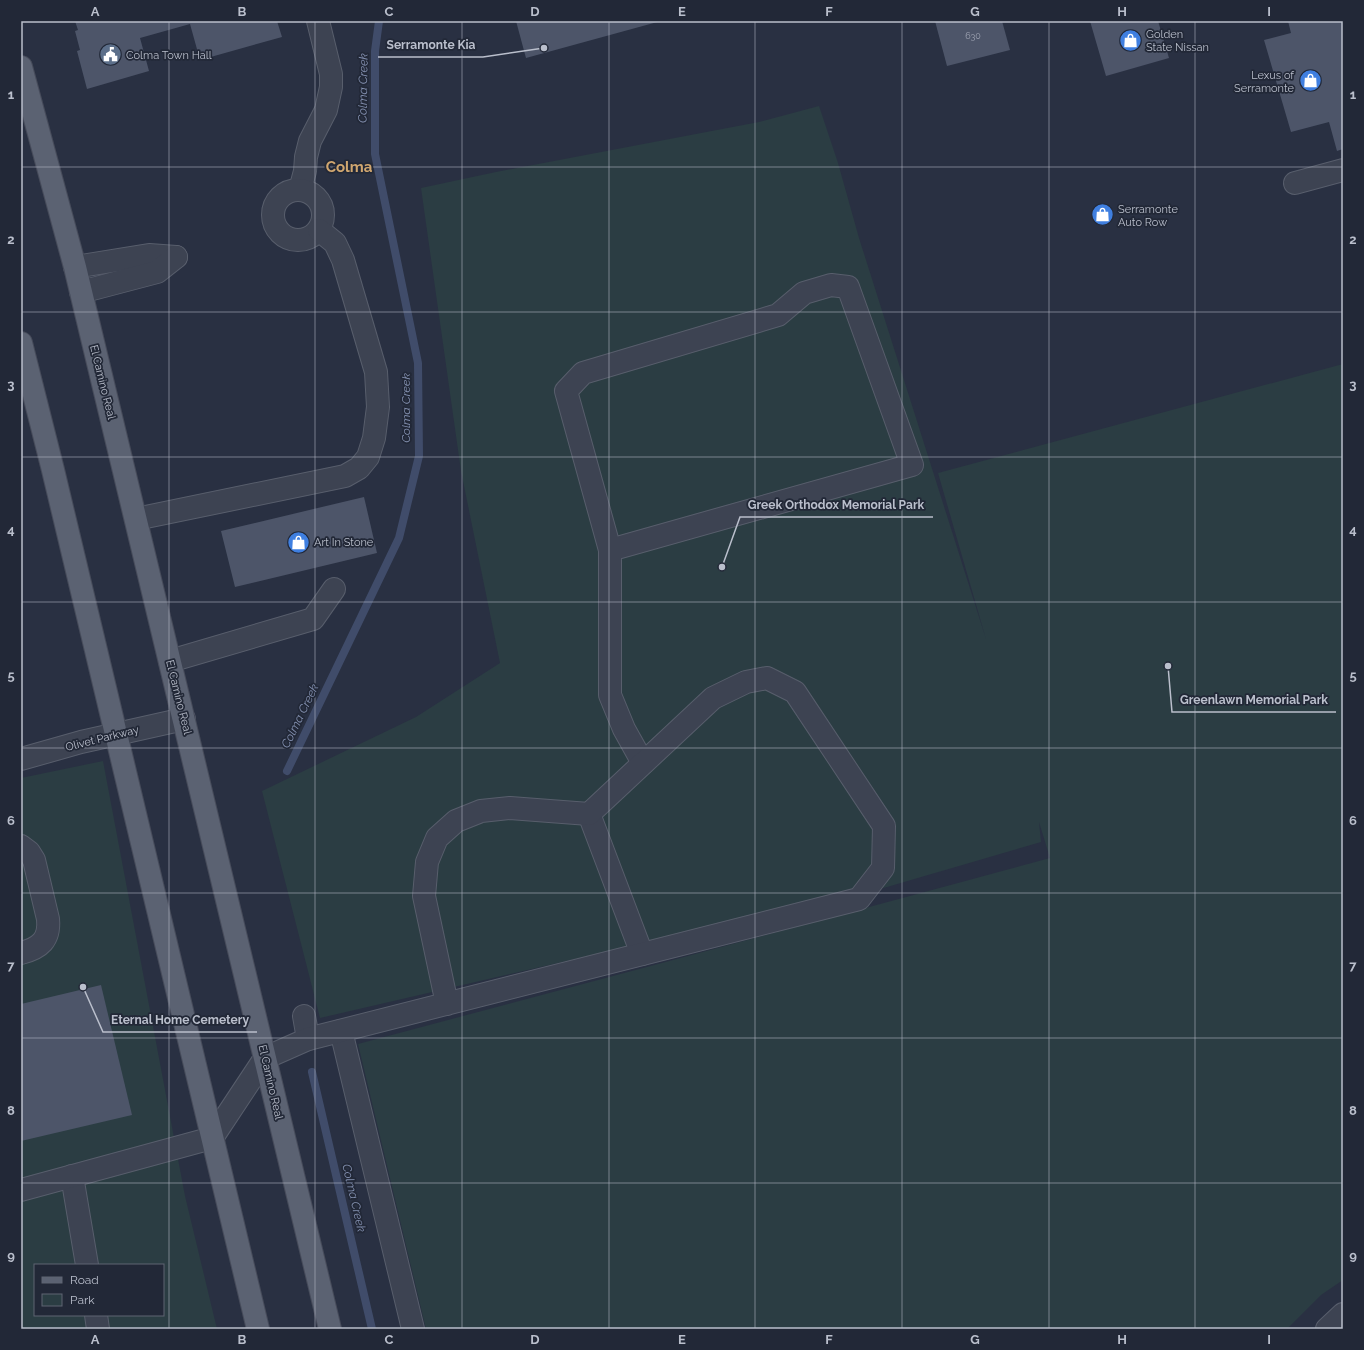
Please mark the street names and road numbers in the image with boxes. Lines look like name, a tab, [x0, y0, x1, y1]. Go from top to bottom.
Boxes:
street label: El Camino Real	[87, 343, 118, 421]
street label: El Camino Real	[163, 658, 194, 736]
street label: Olivet Parkway	[64, 723, 140, 754]
street label: El Camino Real	[256, 1043, 285, 1121]

